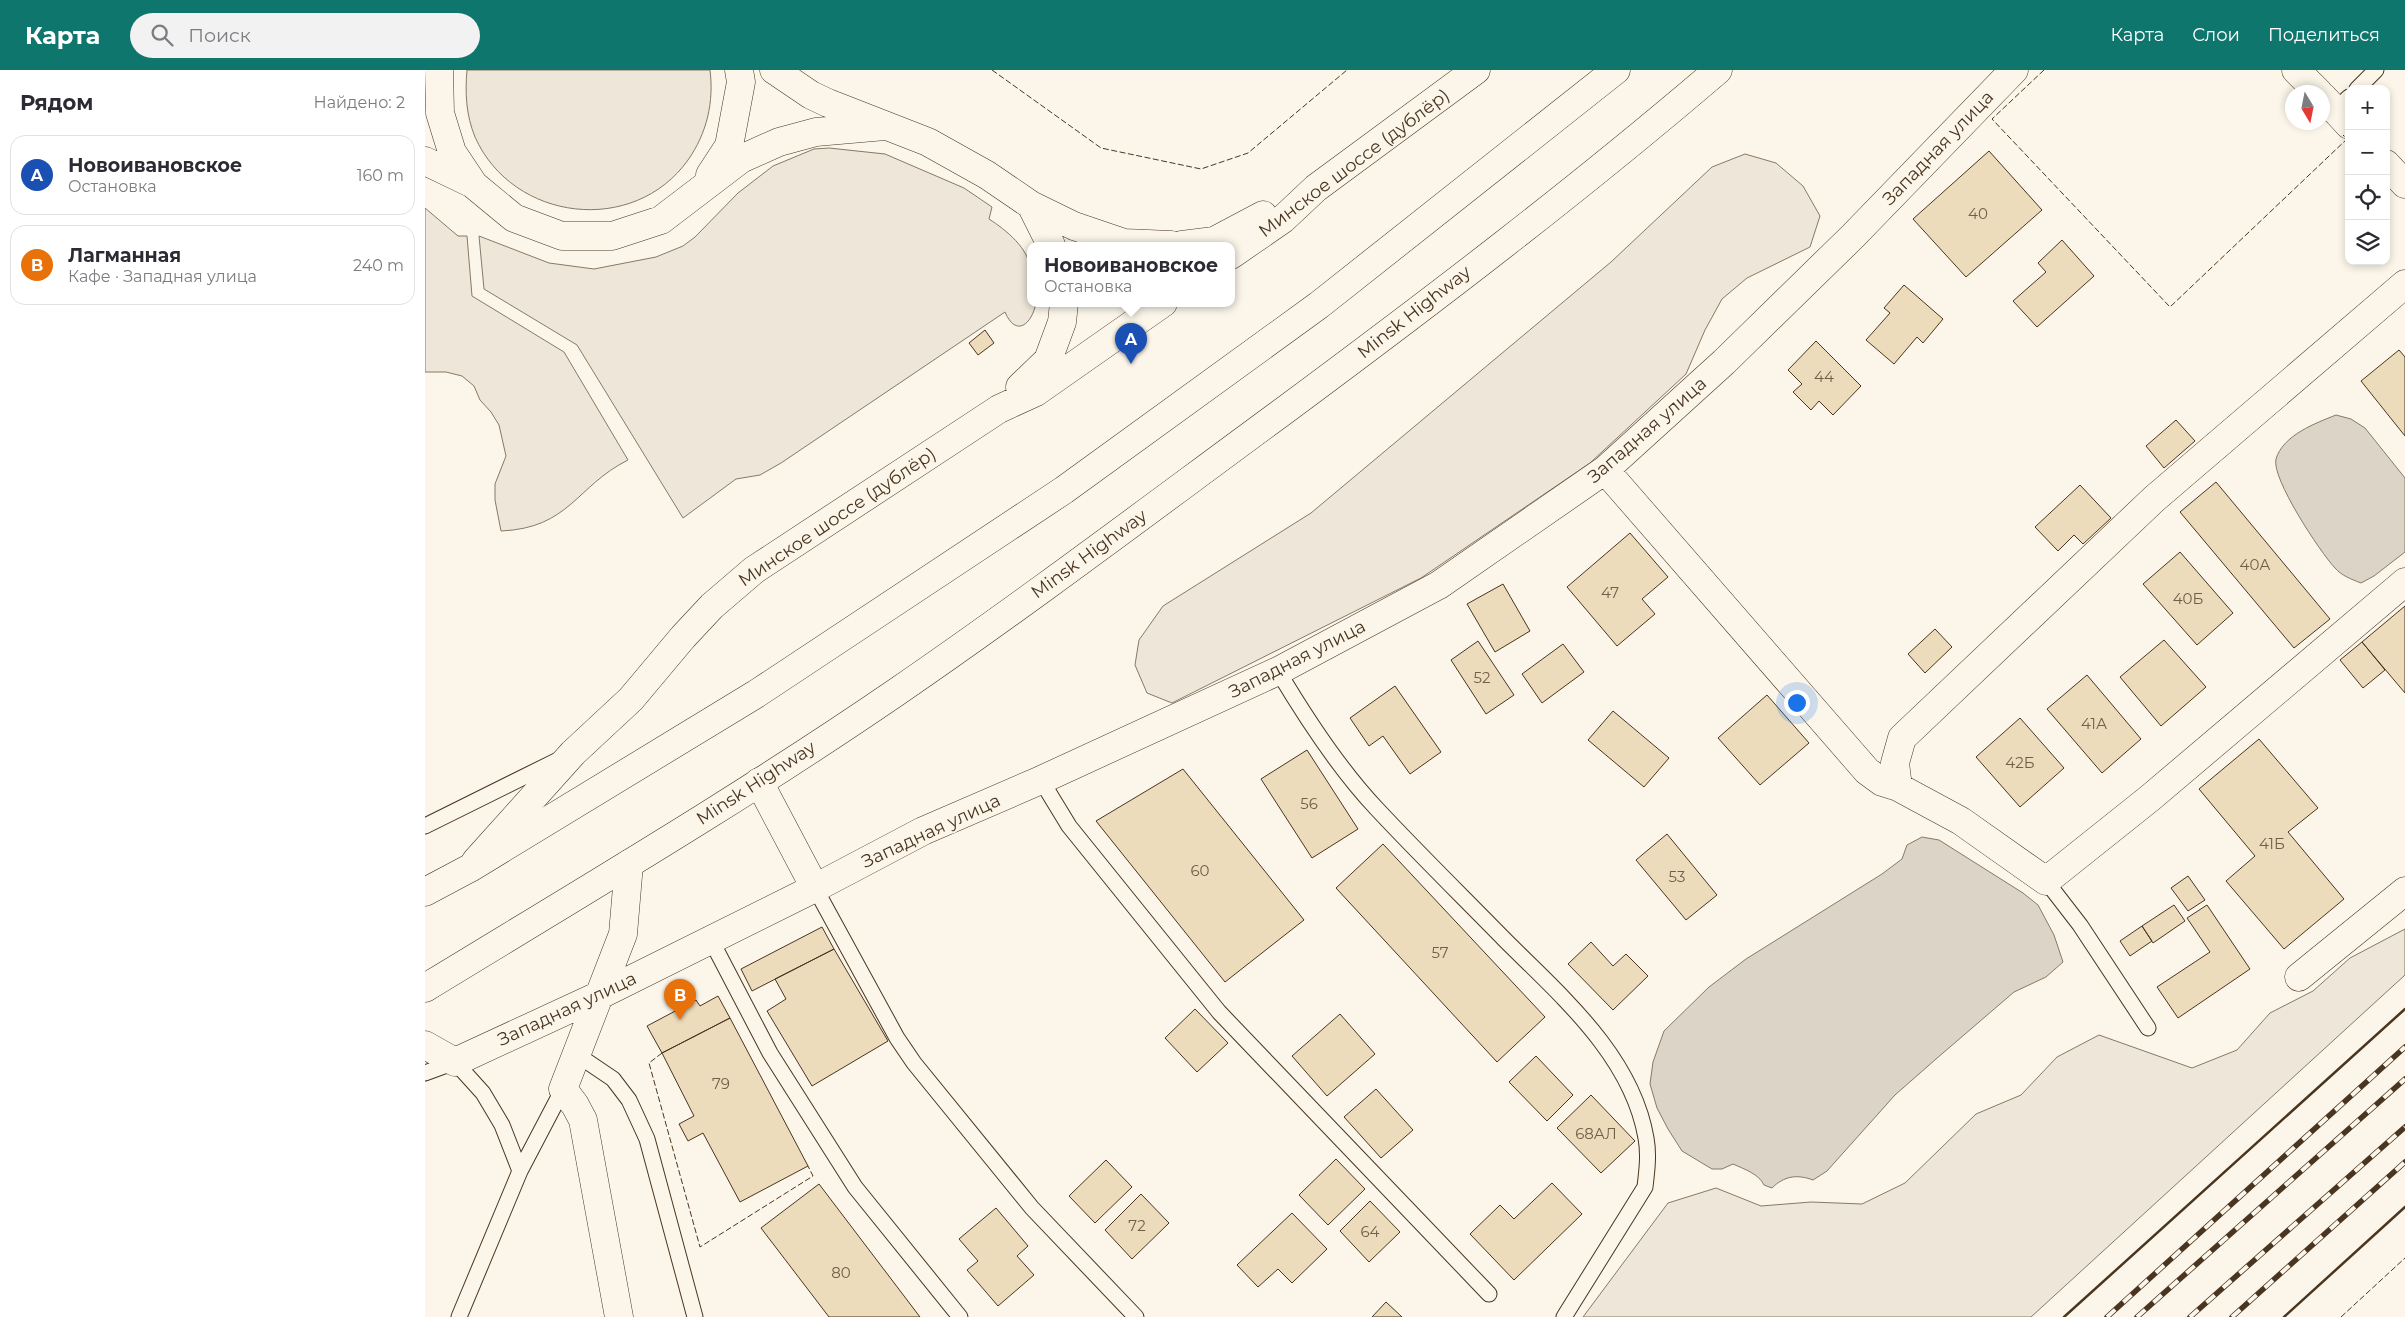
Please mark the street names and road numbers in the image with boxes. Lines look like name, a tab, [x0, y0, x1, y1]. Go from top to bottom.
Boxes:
street label: Минское шоссе (дублёр)	[1254, 84, 1454, 242]
street label: Западная улица	[1878, 86, 1998, 210]
street label: Minsk Highway	[1353, 261, 1475, 363]
street label: Западная улица	[1583, 372, 1711, 488]
street label: Минское шоссе (дублёр)	[734, 443, 940, 591]
street label: Minsk Highway	[1027, 504, 1151, 603]
street label: Западная улица	[1225, 615, 1369, 703]
street label: Minsk Highway	[692, 736, 820, 830]
street label: Западная улица	[858, 789, 1004, 873]
street label: Западная улица	[494, 967, 640, 1051]

